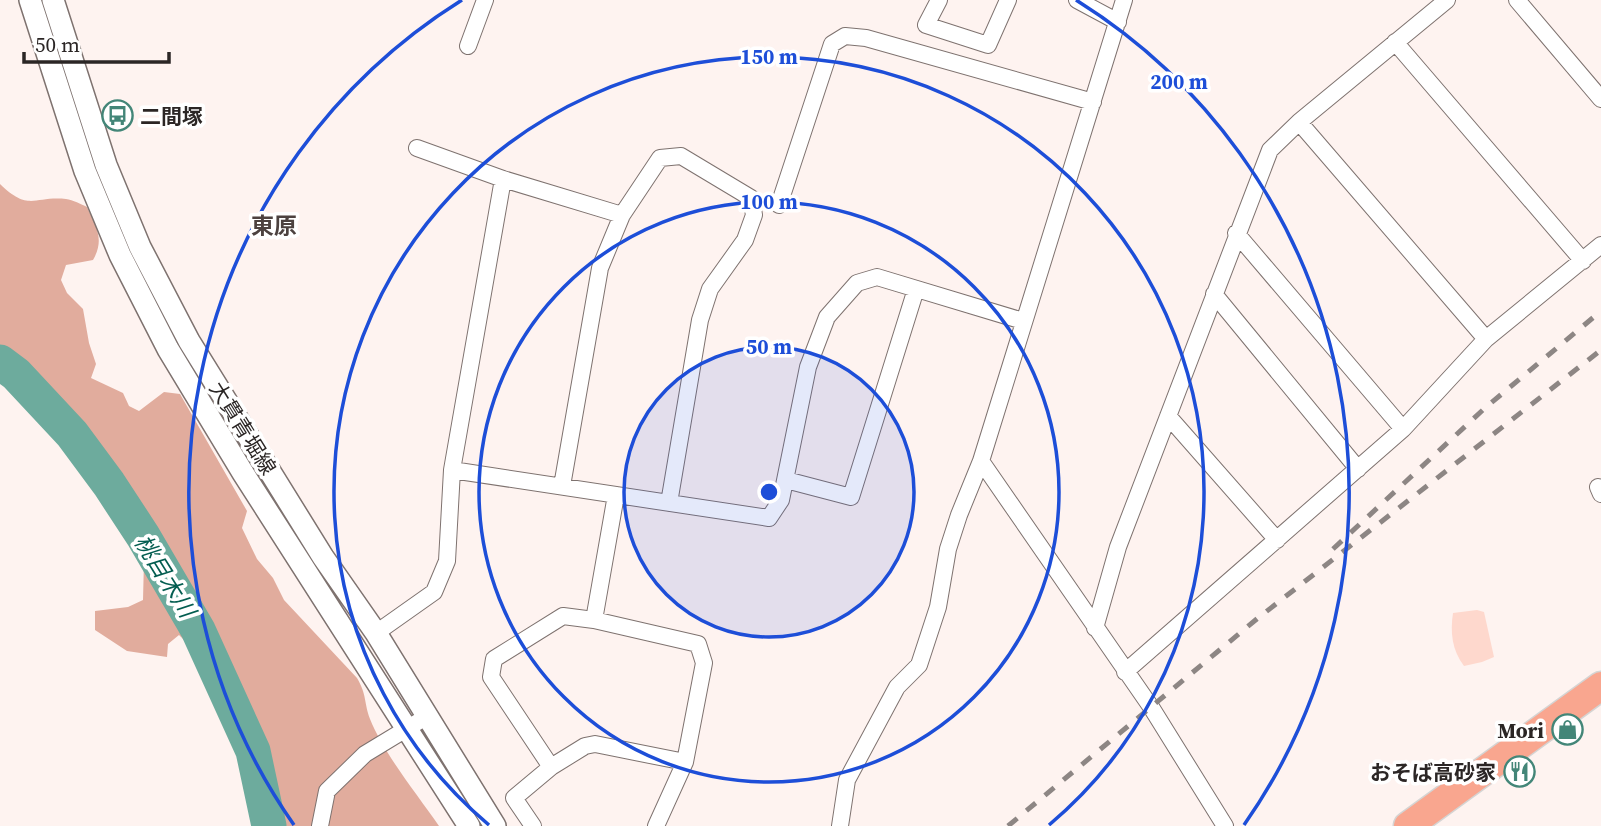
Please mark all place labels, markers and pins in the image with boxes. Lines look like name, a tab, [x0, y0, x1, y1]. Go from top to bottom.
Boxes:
bus stop icon: 二間塚	[100, 99, 134, 133]
place label: 二間塚	[140, 102, 203, 131]
centre of rings	[757, 480, 781, 504]
shop icon: Mori	[1550, 713, 1584, 747]
place label: Mori	[1497, 716, 1544, 745]
restaurant icon: おそば高砂家	[1502, 755, 1536, 789]
place label: おそば高砂家	[1370, 758, 1496, 787]

